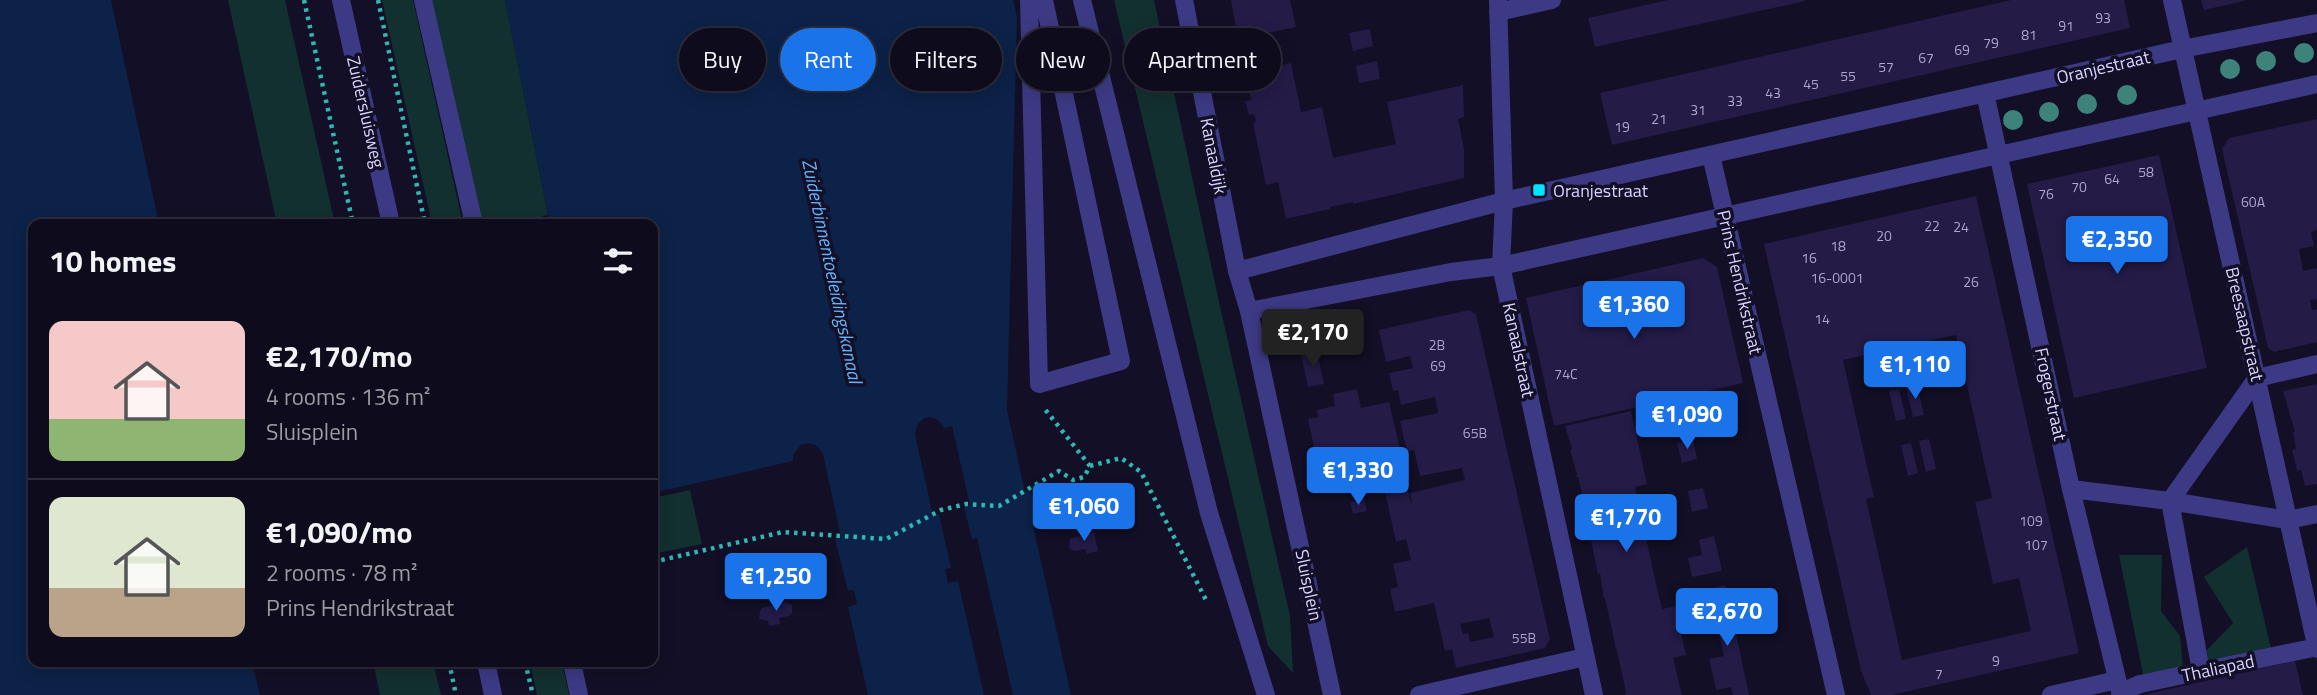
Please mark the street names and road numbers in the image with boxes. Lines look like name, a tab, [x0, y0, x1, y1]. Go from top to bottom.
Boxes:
street label: Oranjestraat	[2054, 43, 2153, 91]
street label: Zuidersluisweg	[340, 53, 392, 171]
street label: Kanaaldijk	[1193, 116, 1235, 197]
street label: Prins Hendrikstraat	[1710, 207, 1770, 357]
street label: Breesaapstraat	[2219, 264, 2271, 384]
street label: Kanaalstraat	[1496, 300, 1542, 401]
street label: Frogerstraat	[2028, 345, 2074, 444]
street label: Sluisplein	[1288, 547, 1330, 623]
street label: Thaliapad	[2179, 647, 2257, 689]

